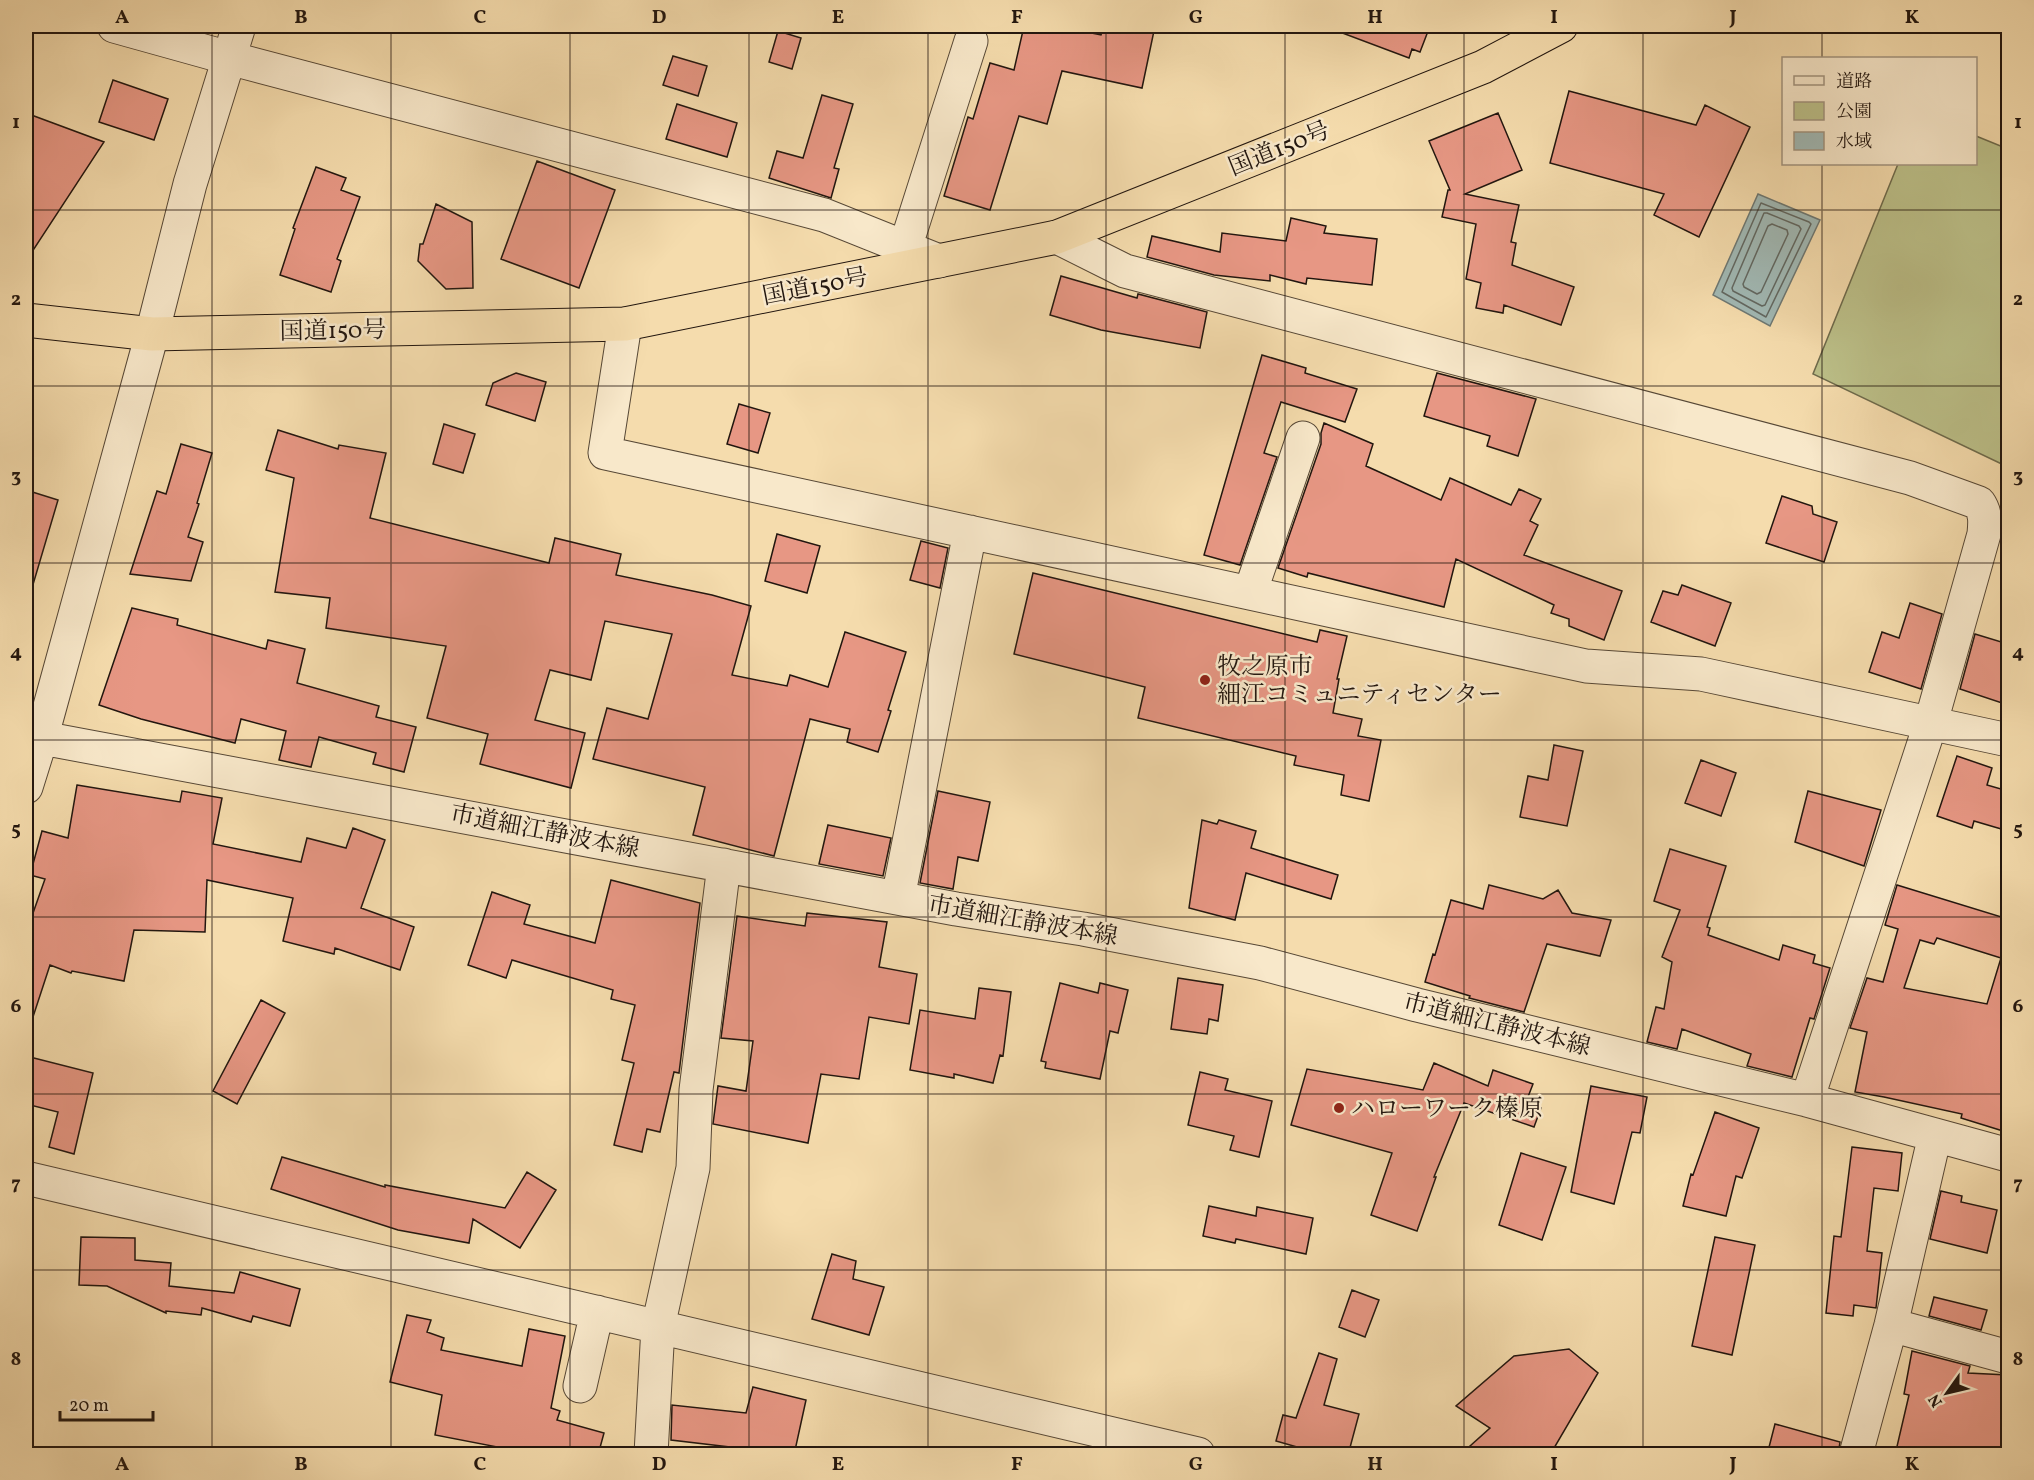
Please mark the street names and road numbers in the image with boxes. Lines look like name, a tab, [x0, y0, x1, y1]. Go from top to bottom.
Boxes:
street label: 国道150号	[1224, 114, 1336, 186]
street label: 国道150号	[760, 261, 871, 315]
street label: 国道150号	[279, 314, 387, 350]
street label: 市道細江静波本線	[447, 798, 642, 868]
street label: 市道細江静波本線	[925, 889, 1120, 955]
street label: 市道細江静波本線	[1399, 986, 1594, 1066]

